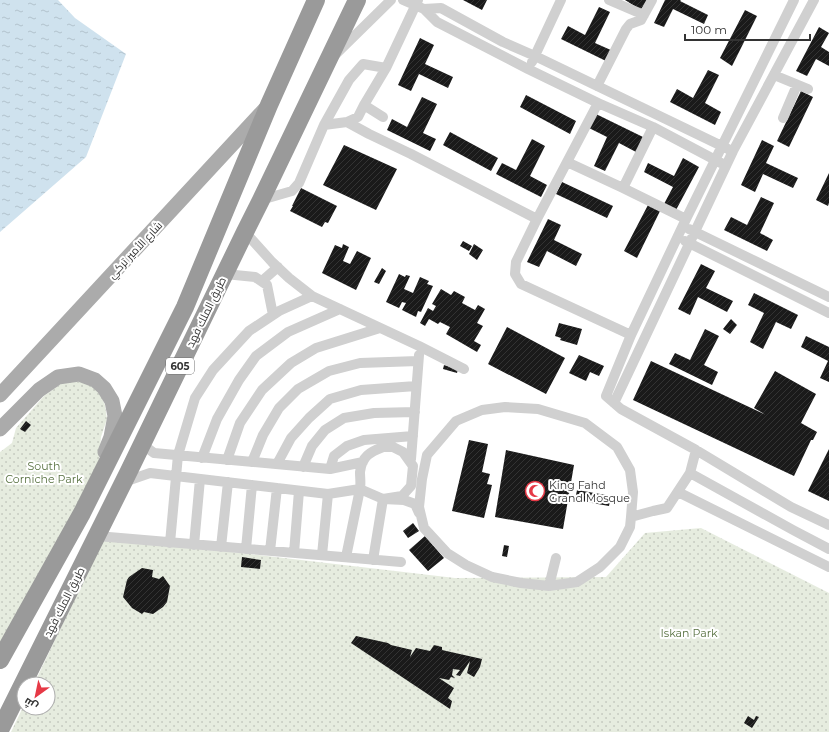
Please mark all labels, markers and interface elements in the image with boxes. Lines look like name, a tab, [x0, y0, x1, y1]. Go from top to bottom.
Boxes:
scale bar	[685, 16, 810, 42]
text: 100 m	[691, 22, 727, 37]
street label: شارع الأمير تركي	[105, 218, 167, 283]
street label: طريق الملك فهد	[183, 275, 229, 349]
road number: 605	[166, 358, 194, 374]
park label: South Corniche Park	[5, 459, 83, 486]
place label: King Fahd Grand Mosque	[549, 478, 630, 505]
mosque icon: King Fahd Grand Mosque	[524, 480, 546, 502]
street label: طريق الملك فهد	[40, 565, 88, 639]
park label: Iskan Park	[660, 626, 718, 640]
north arrow	[16, 676, 56, 716]
text: ش	[21, 695, 40, 714]

